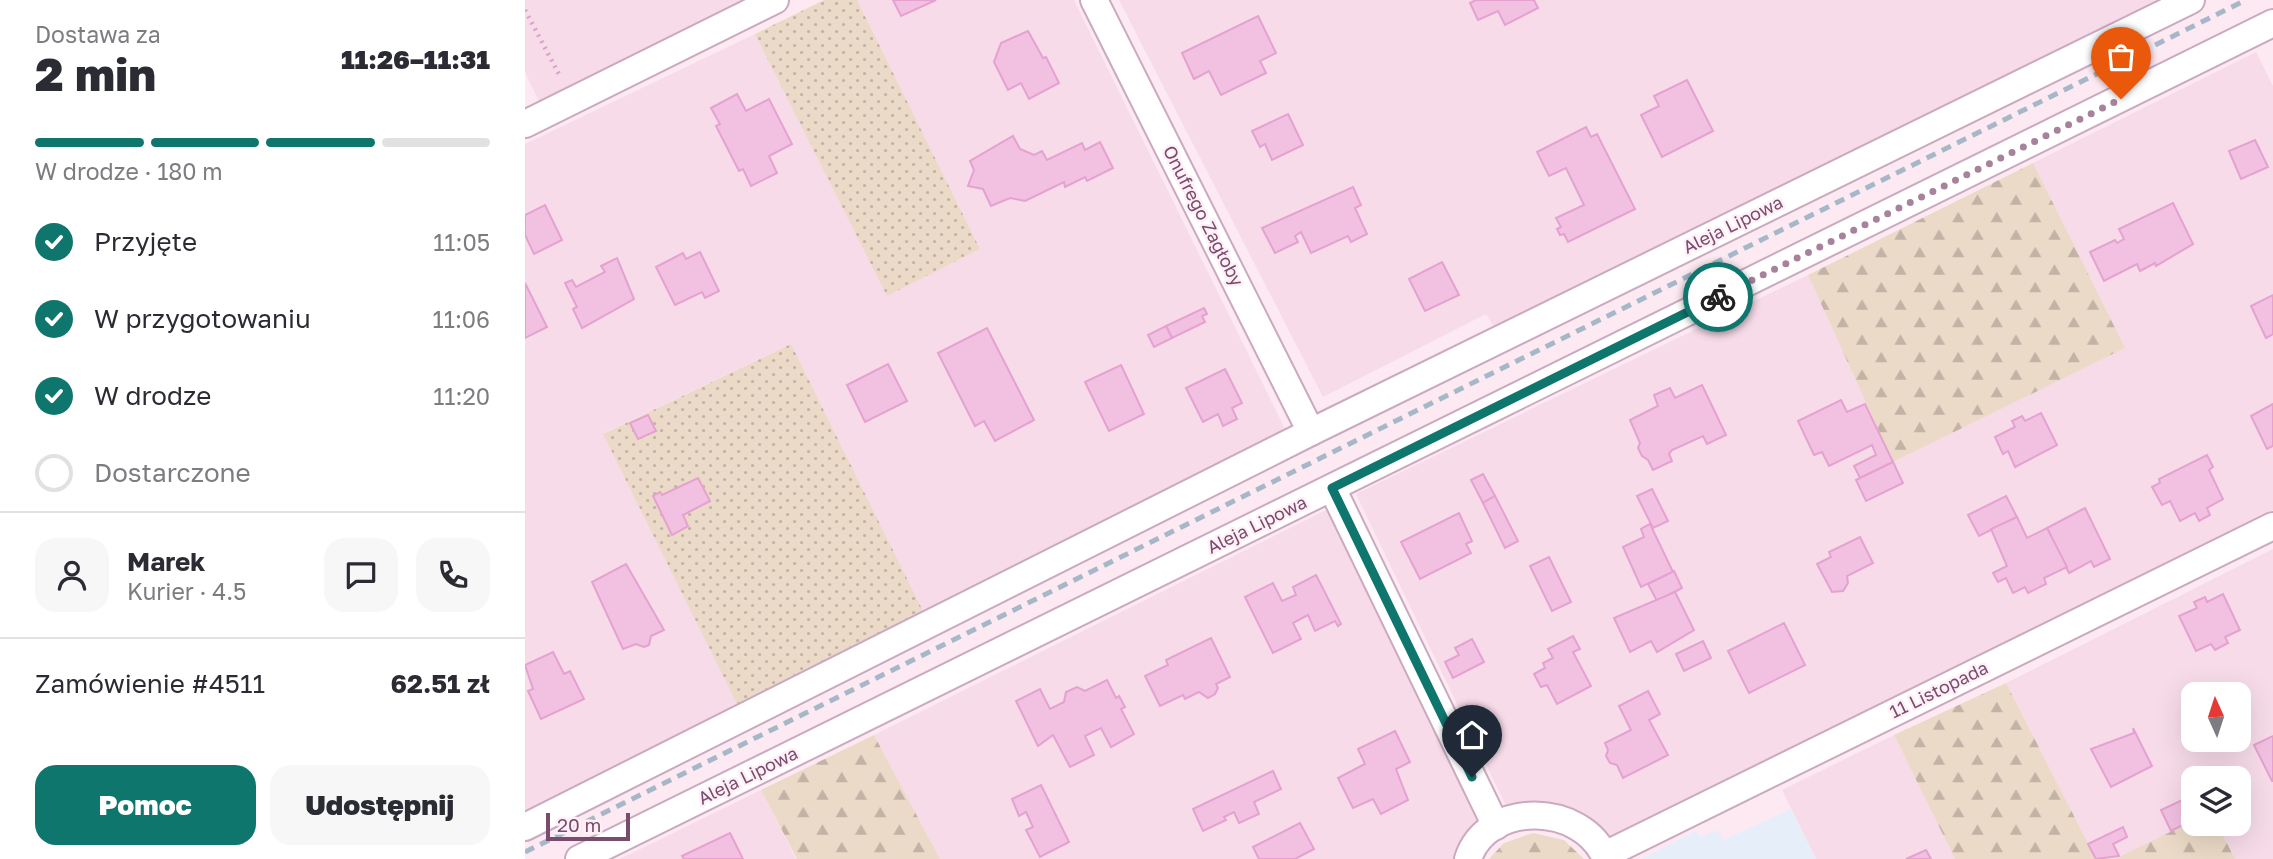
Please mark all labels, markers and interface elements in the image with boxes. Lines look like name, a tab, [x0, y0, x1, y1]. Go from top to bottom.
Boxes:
text: Dostawa za	[35, 20, 161, 48]
pin	[2091, 27, 2151, 99]
icon: bag	[2102, 38, 2140, 76]
text: 11:26–11:31	[341, 44, 490, 75]
text: 2 min	[35, 46, 156, 101]
street label: Onufrego Zagłoby	[1159, 141, 1249, 290]
text: W drodze · 180 m	[35, 157, 223, 185]
street label: Aleja Lipowa	[1679, 190, 1786, 258]
icon: check	[35, 223, 73, 261]
text: Przyjęte	[94, 226, 197, 257]
text: 11:05	[433, 228, 490, 256]
courier	[1683, 262, 1753, 332]
icon: bike	[1699, 278, 1737, 316]
icon: check	[35, 300, 73, 338]
text: W przygotowaniu	[94, 303, 311, 334]
text: 11:06	[433, 305, 490, 333]
icon: check	[35, 377, 73, 415]
text: W drodze	[94, 380, 211, 411]
text: 11:20	[433, 382, 490, 410]
text: Dostarczone	[94, 457, 251, 488]
street label: Aleja Lipowa	[1203, 490, 1310, 558]
button: person	[35, 538, 109, 612]
button: chat	[324, 538, 398, 612]
button: phone	[416, 538, 490, 612]
text: Marek	[127, 546, 205, 577]
text: Kurier · 4.5	[127, 577, 246, 605]
street label: 11 Listopada	[1886, 656, 1992, 722]
text: Zamówienie #4511	[35, 668, 265, 699]
text: 62.51 zł	[391, 668, 490, 699]
north arrow	[2181, 682, 2251, 752]
map controls	[2181, 682, 2251, 836]
pin	[1442, 705, 1502, 777]
icon: home	[1453, 716, 1491, 754]
street label: Aleja Lipowa	[694, 741, 801, 809]
button: Pomoc	[35, 765, 256, 845]
button: Udostępnij	[270, 765, 490, 845]
button: layers	[2181, 766, 2251, 836]
scale bar	[546, 810, 630, 842]
text: 20 m	[557, 813, 601, 836]

